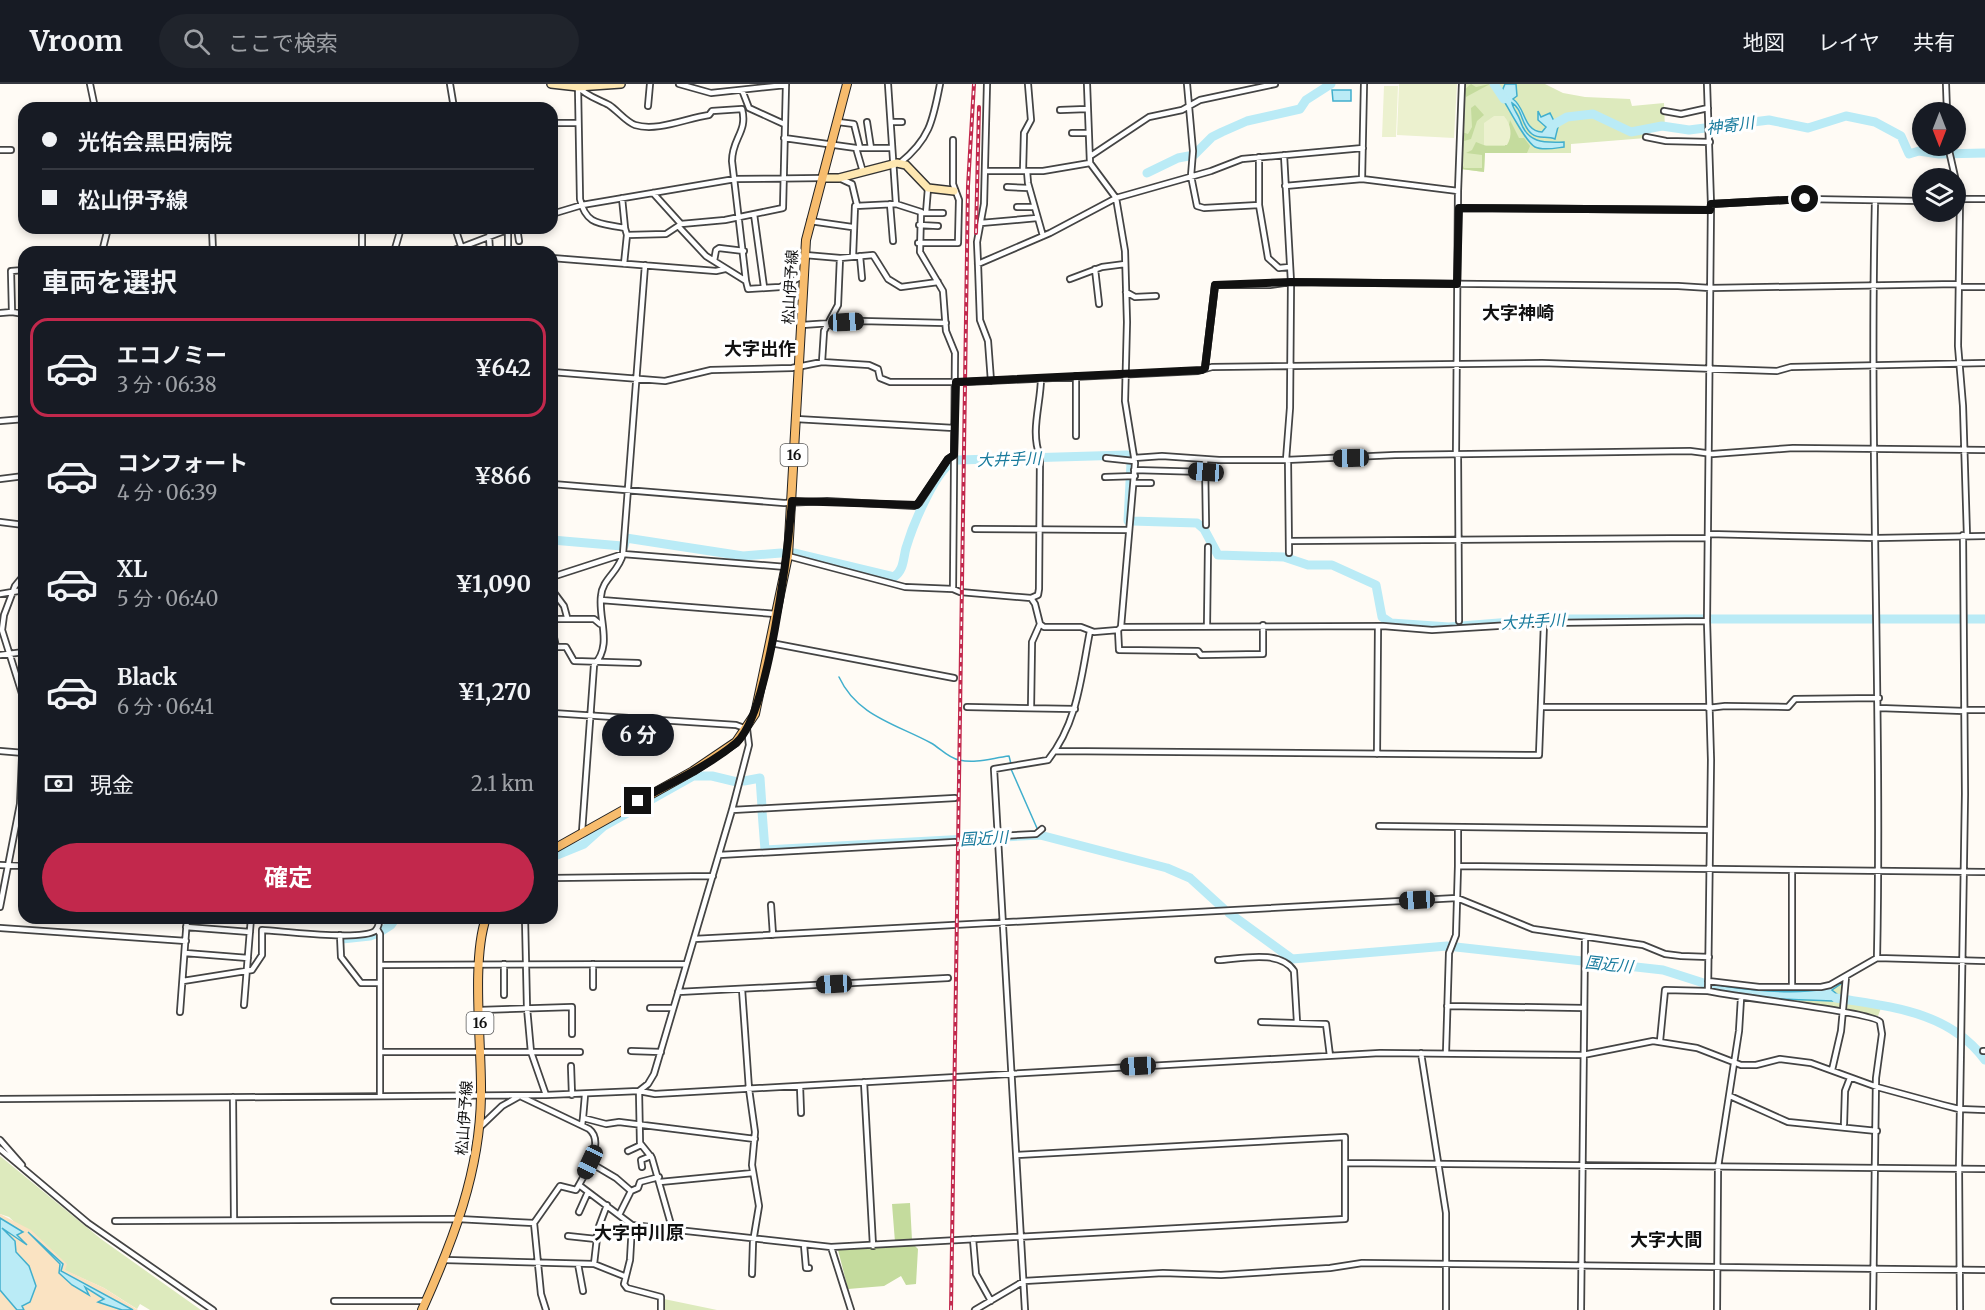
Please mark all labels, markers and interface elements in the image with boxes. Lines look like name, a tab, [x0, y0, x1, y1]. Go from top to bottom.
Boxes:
search box	[159, 14, 579, 68]
text: Vroom	[30, 23, 123, 59]
icon: search	[180, 25, 213, 58]
text: ここで検索	[228, 29, 338, 57]
text: 地図	[1743, 29, 1785, 56]
text: レイヤ	[1818, 29, 1880, 56]
text: 共有	[1913, 29, 1955, 56]
north arrow	[1912, 102, 1966, 156]
map controls	[1912, 102, 1966, 222]
water label: 神寄川	[1705, 112, 1757, 138]
text: 光佑会黒田病院	[78, 128, 232, 156]
button: layers	[1912, 168, 1966, 222]
route start	[1791, 185, 1818, 212]
text: 松山伊予線	[78, 186, 188, 214]
street label: 松山伊予線	[779, 249, 801, 325]
text: 車両を選択	[42, 265, 177, 299]
district label: 大字神崎	[1482, 301, 1554, 324]
car	[828, 312, 864, 332]
district label: 大字出作	[724, 337, 796, 360]
icon: car	[45, 341, 99, 395]
text: エコノミー	[117, 341, 227, 369]
text: ¥642	[475, 354, 531, 382]
text: 3 分 · 06:38	[117, 372, 217, 397]
road number: 16	[780, 444, 808, 466]
water label: 大井手川	[977, 448, 1043, 470]
icon: car	[45, 449, 99, 503]
text: コンフォート	[117, 449, 248, 477]
car	[1333, 449, 1369, 467]
text: ¥866	[474, 462, 531, 490]
car	[1187, 462, 1225, 482]
text: 4 分 · 06:39	[117, 480, 217, 505]
text: XL	[117, 555, 147, 583]
icon: car	[45, 557, 99, 611]
text: ¥1,090	[456, 570, 531, 598]
text: 5 分 · 06:40	[117, 586, 218, 611]
water label: 大井手川	[1501, 609, 1567, 633]
text: Black	[117, 663, 177, 691]
icon: car	[45, 665, 99, 719]
text: ¥1,270	[458, 678, 531, 706]
text: 6 分 · 06:41	[117, 694, 214, 719]
callout: 6 分	[602, 714, 674, 756]
text: 6 分	[619, 722, 657, 747]
icon: cash	[42, 767, 75, 800]
text: 現金	[90, 771, 134, 799]
text: 2.1 km	[471, 771, 534, 796]
route end	[624, 787, 651, 814]
water label: 国近川	[960, 827, 1010, 849]
button: 確定	[42, 843, 534, 912]
car	[1399, 890, 1435, 910]
water label: 国近川	[1584, 952, 1636, 977]
car	[816, 974, 852, 994]
road number: 16	[466, 1012, 494, 1034]
car	[1120, 1056, 1156, 1076]
street label: 松山伊予線	[452, 1080, 476, 1156]
car	[574, 1142, 606, 1182]
district label: 大字中川原	[594, 1221, 684, 1244]
district label: 大字大間	[1630, 1228, 1702, 1251]

